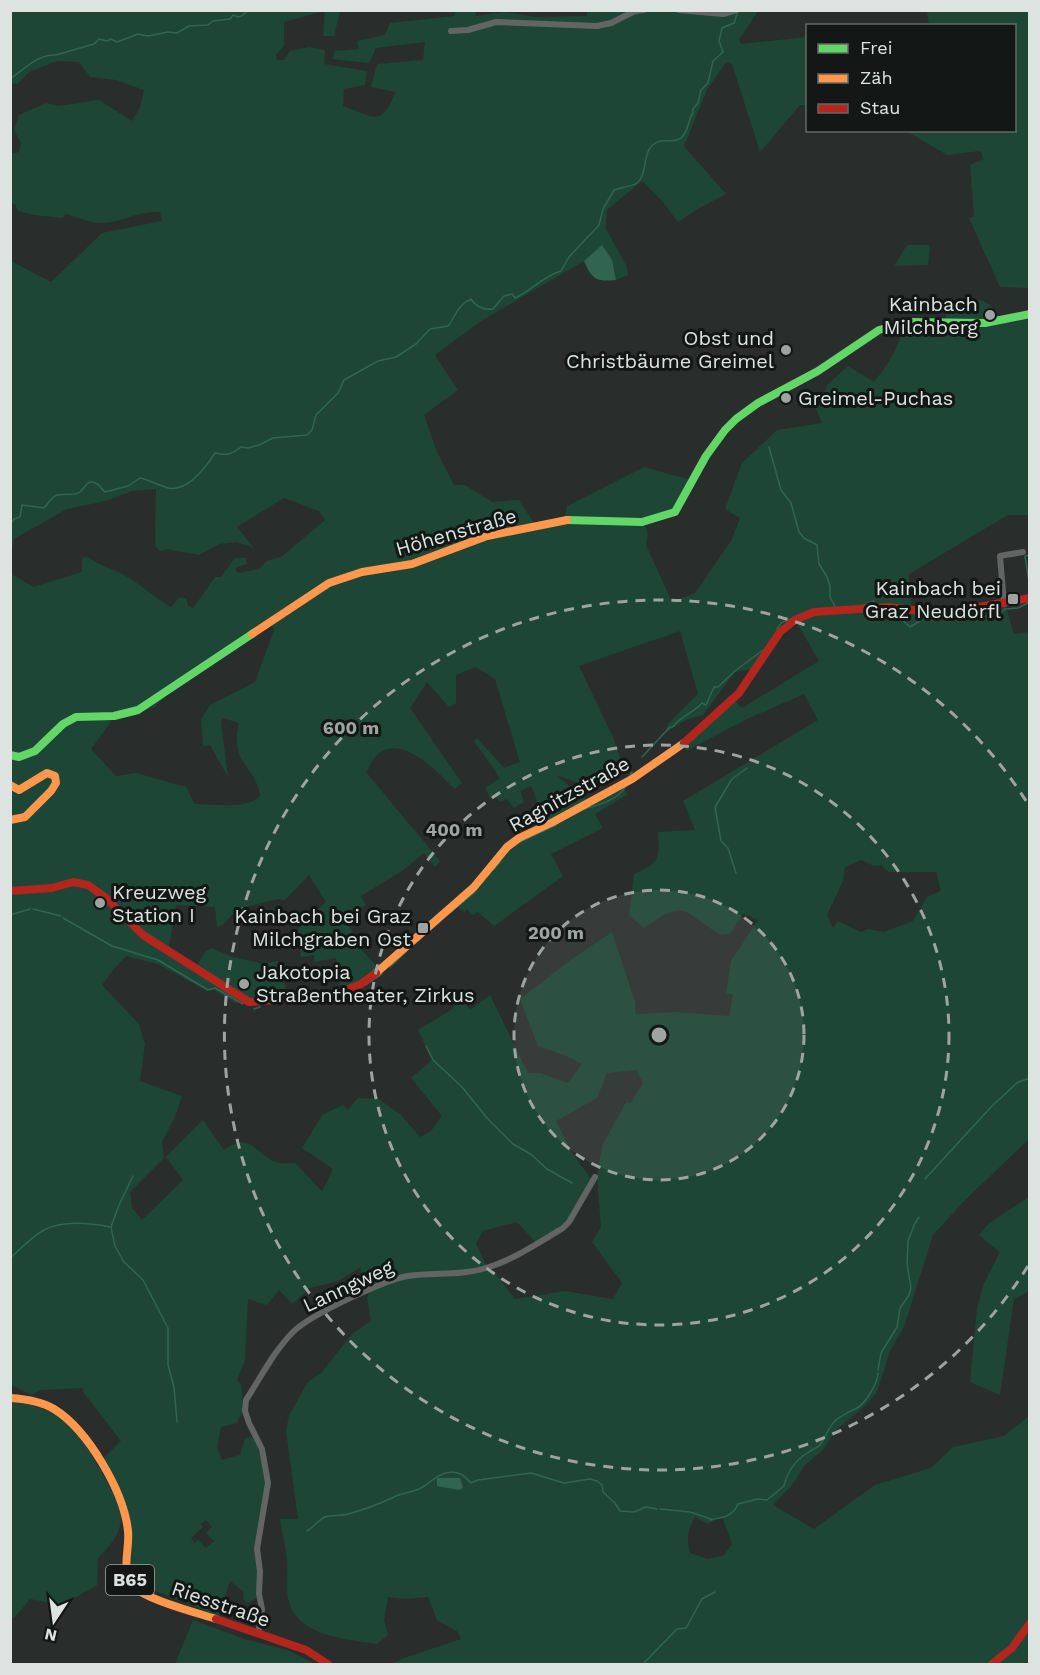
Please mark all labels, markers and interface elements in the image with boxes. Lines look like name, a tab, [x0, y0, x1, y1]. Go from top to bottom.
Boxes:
legend	[806, 24, 1016, 132]
text: Frei	[860, 37, 892, 58]
text: Zäh	[860, 67, 893, 88]
text: Stau	[860, 97, 900, 118]
place label: Kainbach Milchberg	[884, 292, 978, 339]
marker: Kainbach Milchberg	[983, 308, 997, 322]
place label: Obst und Christbäume Greimel	[566, 326, 774, 373]
marker: Obst und Christbäume Greimel	[779, 343, 793, 357]
place label: Greimel-Puchas	[798, 386, 953, 410]
marker: Greimel-Puchas	[779, 391, 793, 405]
street label: Höhenstraße	[393, 503, 519, 561]
place label: Kainbach bei Graz Neudörfl	[865, 576, 1001, 623]
marker: Kainbach bei Graz Neudörfl	[1006, 592, 1020, 606]
text: 600 m	[323, 717, 379, 738]
street label: Ragnitzstraße	[505, 751, 633, 837]
text: 400 m	[426, 819, 482, 840]
place label: Kreuzweg Station I	[112, 880, 206, 927]
marker: Kreuzweg Station I	[93, 896, 107, 910]
place label: Kainbach bei Graz Milchgraben Ost	[234, 904, 412, 951]
marker: Kainbach bei Graz Milchgraben Ost	[416, 921, 430, 935]
text: 200 m	[528, 922, 584, 943]
place label: Jakotopia Straßentheater, Zirkus	[256, 960, 475, 1007]
marker: Jakotopia Straßentheater, Zirkus	[237, 977, 251, 991]
centre of rings	[649, 1025, 669, 1045]
street label: Lanngweg	[299, 1254, 397, 1317]
road number: B65	[106, 1565, 154, 1595]
street label: Riesstraße	[169, 1576, 273, 1632]
north arrow	[24, 1591, 84, 1651]
text: N	[43, 1625, 59, 1646]

